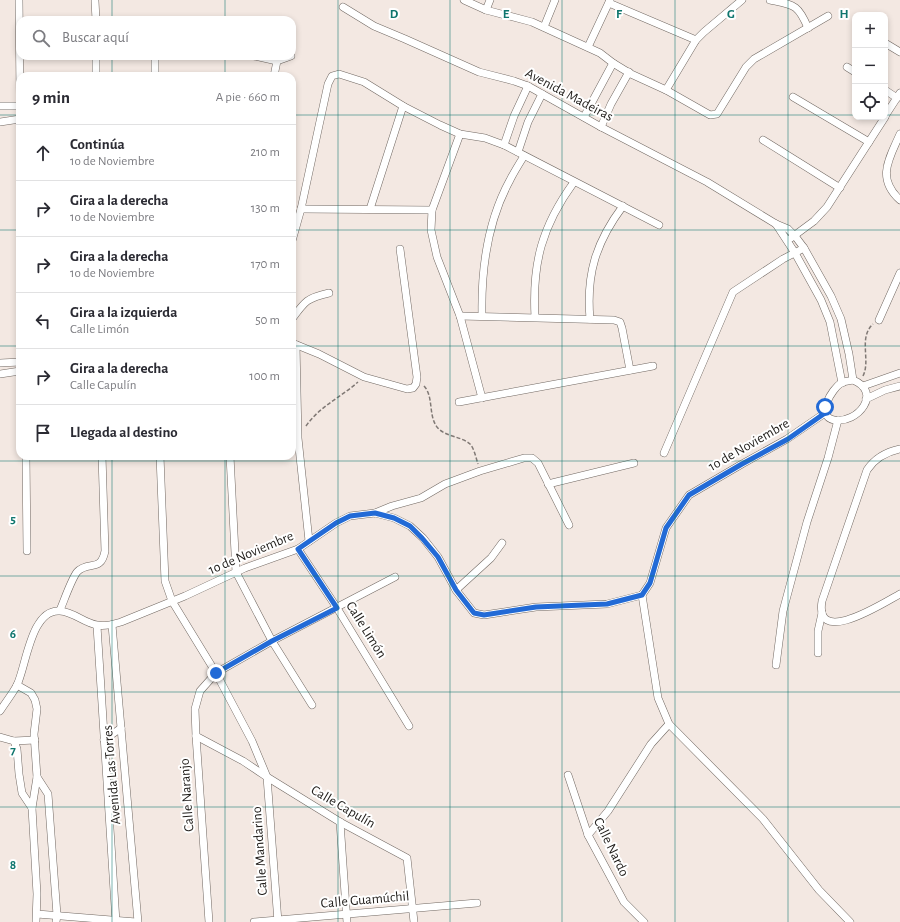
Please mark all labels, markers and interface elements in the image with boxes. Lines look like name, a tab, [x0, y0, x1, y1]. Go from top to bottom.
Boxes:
text: D	[390, 8, 399, 21]
text: E	[503, 8, 510, 21]
text: F	[616, 8, 623, 21]
text: G	[727, 8, 735, 21]
text: H	[839, 8, 849, 21]
map controls	[852, 12, 888, 120]
button: +	[852, 12, 888, 48]
search box	[16, 16, 296, 60]
icon: search	[30, 27, 52, 49]
text: Buscar aquí	[62, 30, 129, 45]
button: −	[852, 48, 888, 84]
street label: Avenida Madeiras	[523, 66, 615, 124]
button: locate	[852, 84, 888, 120]
text: 9 min	[32, 89, 70, 106]
text: A pie · 660 m	[216, 91, 280, 104]
text: Continúa	[70, 137, 125, 152]
icon: ahead	[32, 142, 54, 164]
text: 210 m	[250, 146, 280, 159]
text: 1o de Noviembre	[70, 155, 154, 168]
text: Gira a la derecha	[70, 193, 169, 208]
icon: right	[32, 198, 54, 220]
text: 130 m	[251, 202, 280, 215]
text: 1o de Noviembre	[70, 211, 154, 224]
text: Gira a la derecha	[70, 249, 169, 264]
icon: right	[32, 254, 54, 276]
text: 170 m	[251, 258, 280, 271]
text: 1o de Noviembre	[70, 267, 154, 280]
text: Gira a la izquierda	[70, 305, 177, 320]
icon: left	[32, 310, 54, 332]
text: 50 m	[255, 314, 280, 327]
text: Calle Limón	[70, 323, 129, 336]
text: Gira a la derecha	[70, 361, 169, 376]
icon: right	[32, 366, 54, 388]
text: 100 m	[249, 370, 280, 383]
text: Calle Capulín	[70, 379, 136, 392]
route start	[816, 398, 834, 416]
street label: 1o de Noviembre	[706, 416, 792, 474]
icon: arrive	[32, 422, 54, 444]
text: Llegada al destino	[70, 425, 178, 440]
text: 5	[10, 513, 16, 526]
street label: 1o de Noviembre	[206, 529, 296, 577]
street label: Calle Limón	[343, 599, 389, 661]
text: 6	[10, 628, 16, 641]
route end	[207, 664, 225, 682]
street label: Avenida Las Torres	[101, 725, 123, 825]
text: 7	[10, 744, 16, 757]
street label: Calle Naranjo	[177, 758, 197, 832]
street label: Calle Capulín	[309, 783, 377, 831]
street label: Calle Mandarino	[250, 806, 270, 896]
street label: Calle Nardo	[591, 815, 631, 879]
text: 8	[10, 859, 16, 872]
street label: Calle Guamúchil	[320, 889, 410, 911]

